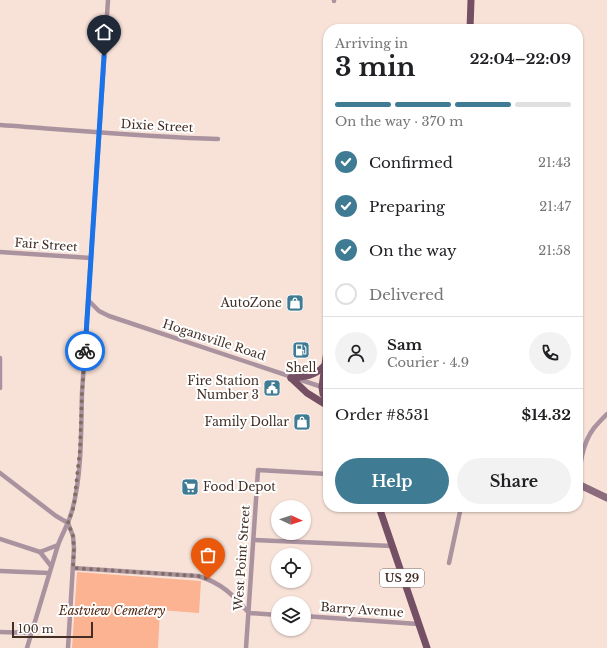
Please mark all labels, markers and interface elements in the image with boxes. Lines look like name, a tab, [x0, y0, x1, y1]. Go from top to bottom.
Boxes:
pin	[87, 15, 121, 56]
icon: home	[93, 21, 115, 43]
text: Arriving in	[335, 35, 408, 52]
text: 22:04–22:09	[470, 49, 571, 68]
text: 3 min	[335, 51, 416, 83]
text: On the way · 370 m	[335, 113, 463, 130]
street label: Dixie Street	[120, 116, 194, 135]
icon: check	[335, 151, 357, 173]
text: Confirmed	[369, 153, 453, 172]
text: 21:43	[538, 154, 571, 171]
icon: check	[335, 195, 357, 217]
text: Preparing	[369, 197, 445, 216]
text: 21:47	[539, 198, 571, 215]
street label: Fair Street	[14, 235, 79, 254]
icon: check	[335, 239, 357, 261]
text: On the way	[369, 241, 457, 260]
text: 21:58	[538, 242, 571, 259]
text: Delivered	[369, 285, 444, 304]
shop icon: AutoZone	[285, 293, 305, 313]
place label: AutoZone	[220, 295, 282, 310]
street label: Hogansville Road	[161, 316, 268, 363]
courier	[65, 331, 105, 371]
button: person	[335, 332, 377, 374]
button: phone	[529, 332, 571, 374]
text: Sam	[387, 335, 422, 354]
icon: bike	[74, 340, 96, 362]
fuel station icon: Shell	[291, 340, 311, 360]
text: Courier · 4.9	[387, 354, 469, 371]
place label: Shell	[286, 360, 316, 375]
place label: Fire Station Number 3	[187, 373, 259, 402]
public building icon: Fire Station Number 3	[262, 378, 282, 398]
text: Order #8531	[335, 405, 430, 424]
text: $14.32	[522, 405, 571, 424]
shop icon: Family Dollar	[292, 412, 312, 432]
place label: Family Dollar	[205, 414, 289, 429]
button: Help	[335, 458, 449, 504]
button: Share	[457, 458, 571, 504]
supermarket icon: Food Depot	[180, 477, 200, 497]
place label: Food Depot	[203, 479, 276, 494]
north arrow	[271, 500, 311, 540]
map controls	[271, 500, 311, 636]
street label: West Point Street	[230, 504, 253, 612]
pin	[191, 538, 225, 579]
icon: bag	[197, 544, 219, 566]
button: locate	[271, 548, 311, 588]
road number: US 29	[380, 569, 424, 587]
button: layers	[271, 596, 311, 636]
street label: Barry Avenue	[320, 599, 404, 620]
park label: Eastview Cemetery	[58, 603, 166, 618]
scale bar	[12, 620, 93, 639]
text: 100 m	[18, 622, 54, 636]

